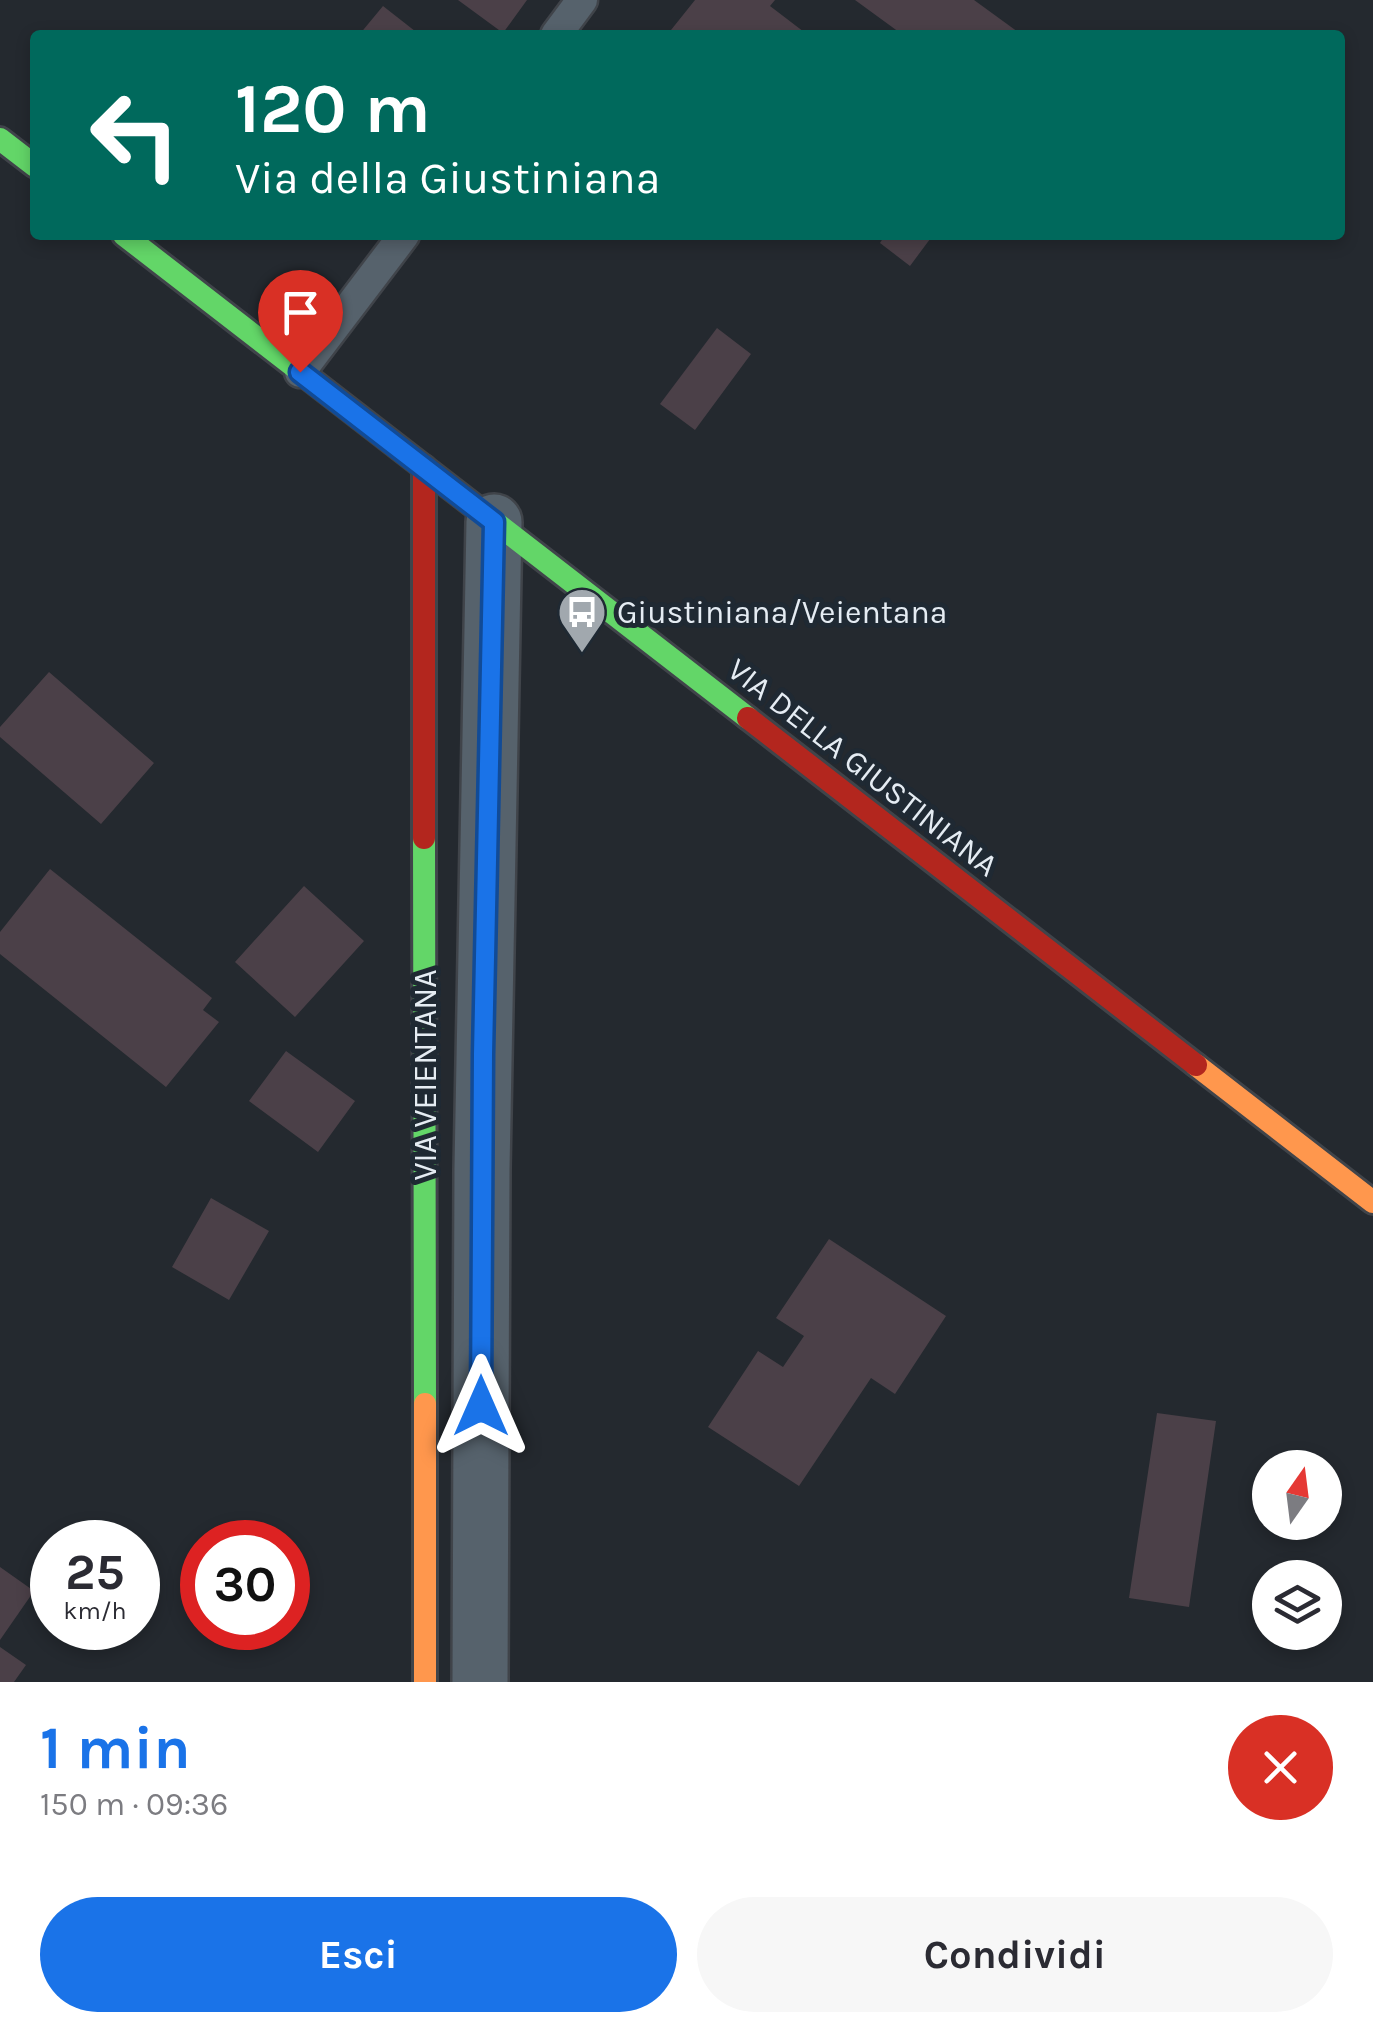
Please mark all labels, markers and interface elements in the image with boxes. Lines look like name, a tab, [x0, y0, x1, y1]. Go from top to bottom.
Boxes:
text: 120 m	[235, 68, 431, 150]
icon: left	[70, 70, 200, 200]
text: Via della Giustiniana	[235, 152, 661, 204]
pin	[258, 270, 343, 373]
icon: arrive	[273, 285, 328, 340]
bus stop icon: Giustiniana/Veientana	[556, 586, 608, 654]
place label: Giustiniana/Veientana	[617, 594, 947, 631]
street label: VIA DELLA GIUSTINIANA	[720, 651, 1005, 884]
street label: VIA VEIENTANA	[407, 969, 444, 1181]
position arrow	[429, 1354, 533, 1458]
north arrow	[1252, 1450, 1342, 1540]
map controls	[1252, 1450, 1342, 1650]
speed limit sign: 30	[180, 1520, 310, 1650]
text: 25	[65, 1543, 125, 1602]
button: layers	[1252, 1560, 1342, 1650]
text: km/h	[63, 1596, 127, 1625]
text: 1 min	[40, 1713, 191, 1783]
button: close	[1228, 1715, 1333, 1820]
text: 150 m · 09:36	[40, 1786, 228, 1823]
button: Esci	[40, 1897, 677, 2012]
button: Condividi	[697, 1897, 1333, 2012]

